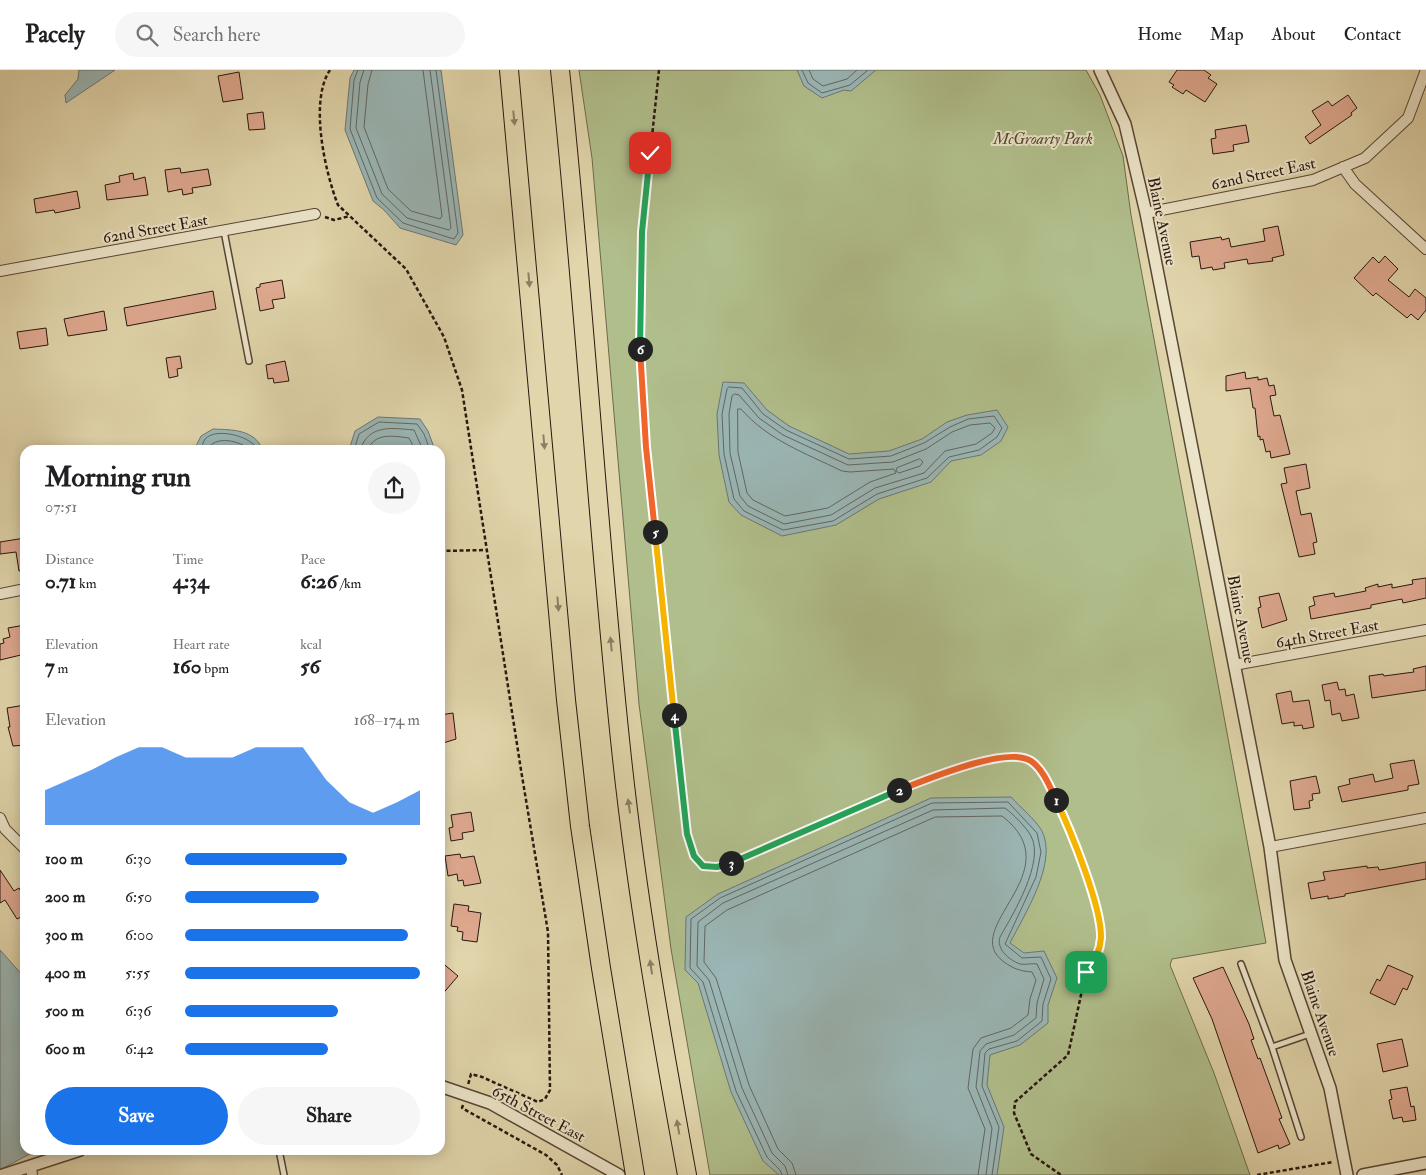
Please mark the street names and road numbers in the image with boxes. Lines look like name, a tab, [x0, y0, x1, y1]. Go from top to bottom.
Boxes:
street label: 62nd Street East	[1209, 153, 1317, 195]
street label: Blaine Avenue	[1143, 175, 1181, 268]
street label: 62nd Street East	[101, 210, 209, 248]
street label: Blaine Avenue	[1223, 573, 1259, 666]
street label: 64th Street East	[1274, 615, 1380, 653]
street label: Blaine Avenue	[1296, 968, 1344, 1059]
street label: 65th Street East	[488, 1081, 589, 1147]

